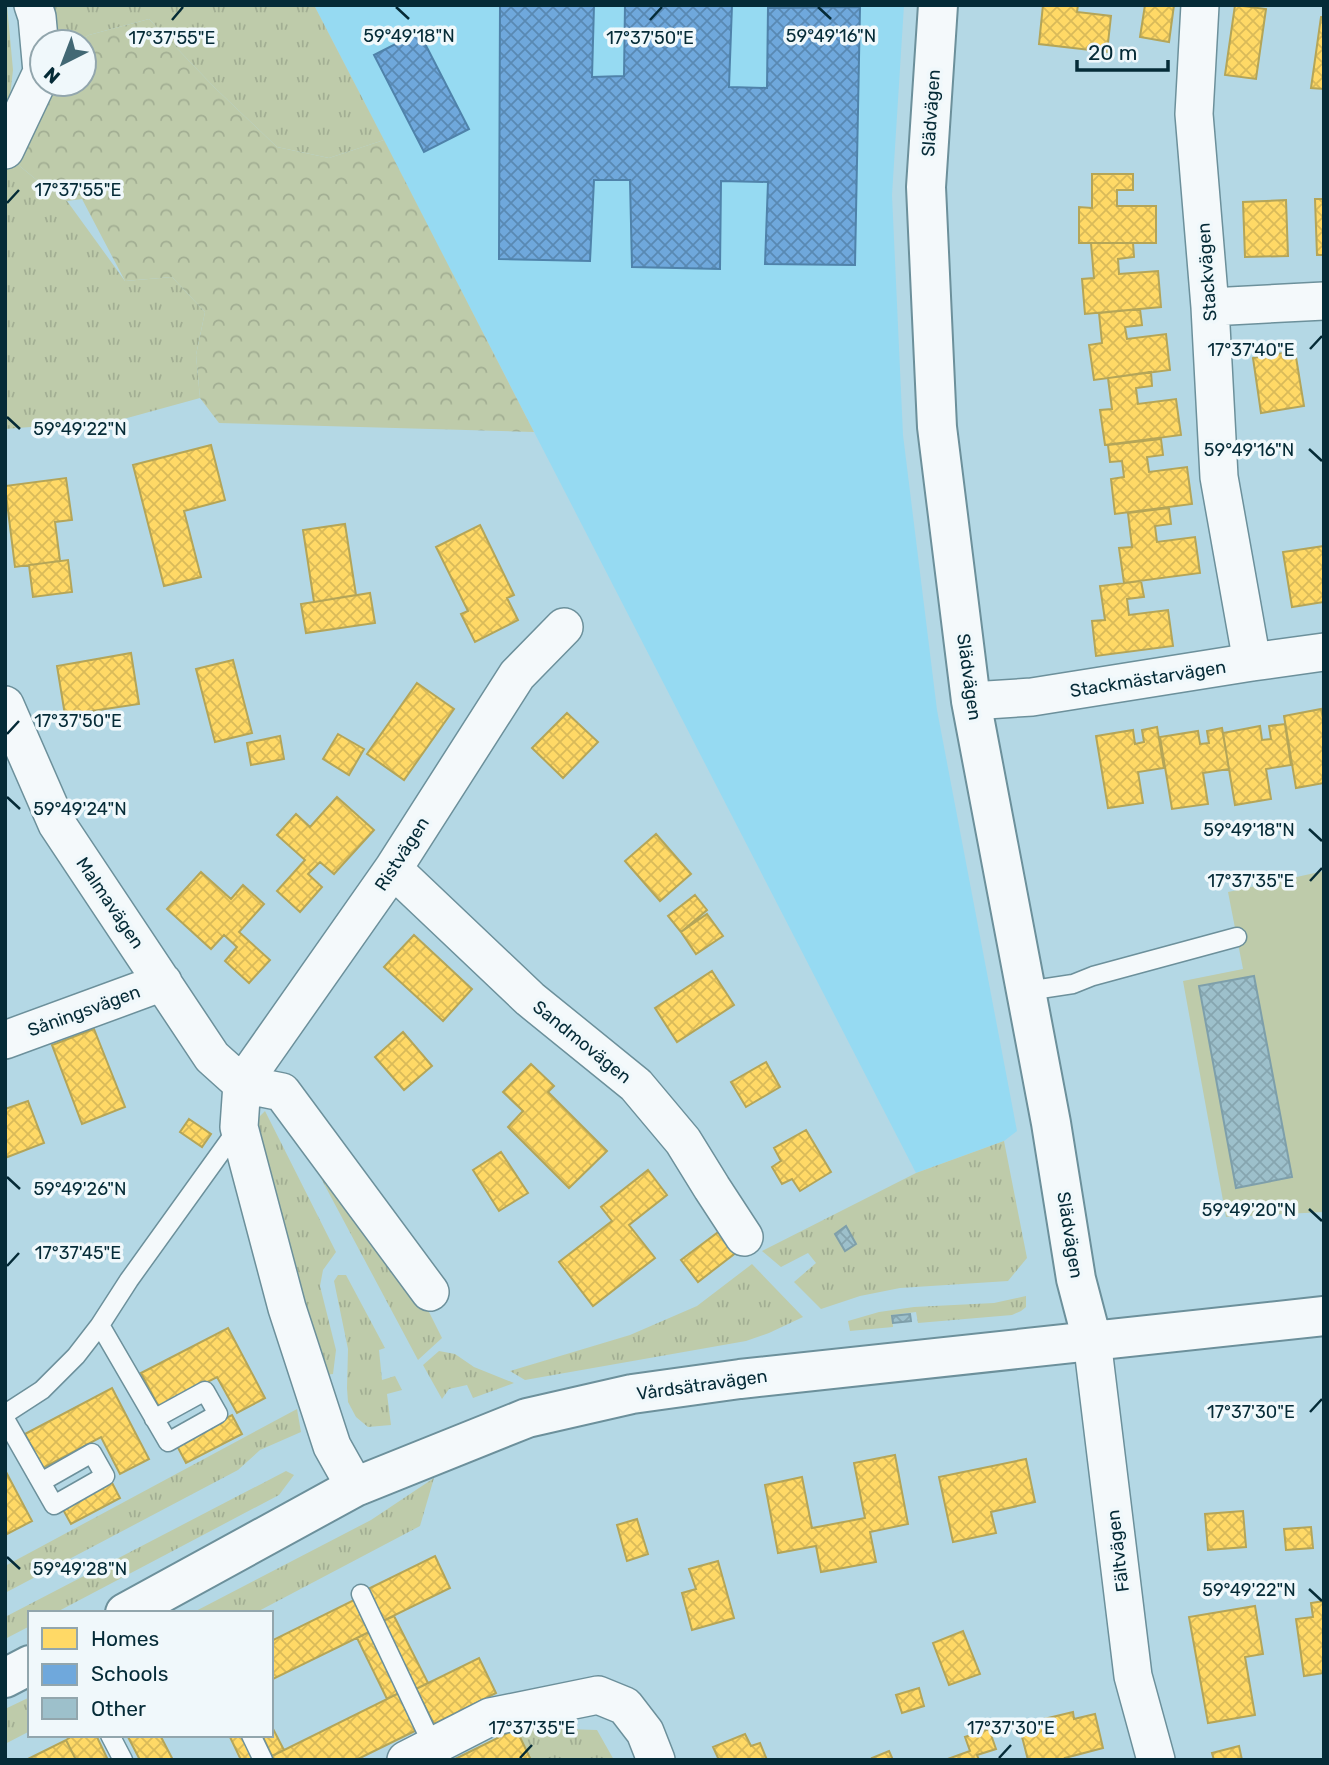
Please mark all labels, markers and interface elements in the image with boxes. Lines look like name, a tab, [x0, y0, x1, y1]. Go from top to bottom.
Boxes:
text: 59°49'18"N	[363, 25, 455, 47]
text: 59°49'16"N	[786, 25, 876, 47]
text: 17°37'55"E	[129, 27, 215, 49]
text: 17°37'50"E	[606, 27, 694, 49]
north arrow	[28, 28, 98, 98]
scale bar	[1077, 28, 1168, 72]
text: 20 m	[1088, 40, 1137, 65]
text: N	[39, 62, 65, 88]
street label: Slädvägen	[917, 69, 945, 157]
text: 17°37'55"E	[35, 179, 121, 201]
street label: Stackvägen	[1193, 222, 1221, 322]
text: 17°37'40"E	[1207, 339, 1295, 361]
text: 59°49'22"N	[33, 418, 127, 440]
text: 59°49'16"N	[1204, 439, 1294, 461]
street label: Slädvägen	[952, 632, 986, 722]
street label: Stackmästarvägen	[1068, 656, 1228, 702]
text: 17°37'50"E	[34, 710, 122, 732]
text: 59°49'24"N	[33, 798, 127, 820]
street label: Ristvägen	[370, 813, 434, 895]
text: 59°49'18"N	[1203, 819, 1295, 841]
street label: Malmavägen	[71, 853, 149, 953]
text: 17°37'35"E	[1207, 870, 1295, 892]
street label: Såningsvägen	[25, 980, 143, 1042]
street label: Sandmovägen	[528, 996, 636, 1088]
text: 59°49'26"N	[33, 1178, 127, 1200]
street label: Slädvägen	[1052, 1190, 1088, 1280]
text: 59°49'20"N	[1202, 1199, 1296, 1221]
text: 17°37'45"E	[35, 1242, 121, 1264]
street label: Vårdsätravägen	[635, 1365, 769, 1405]
text: 17°37'30"E	[1207, 1401, 1295, 1423]
street label: Fältvägen	[1102, 1509, 1134, 1593]
text: 59°49'28"N	[33, 1558, 127, 1580]
text: 59°49'22"N	[1202, 1579, 1296, 1601]
legend	[28, 1611, 273, 1737]
text: Homes	[91, 1626, 159, 1651]
text: Schools	[91, 1661, 168, 1686]
text: Other	[91, 1696, 146, 1721]
text: 17°37'35"E	[488, 1717, 576, 1739]
text: 17°37'30"E	[967, 1717, 1055, 1739]

